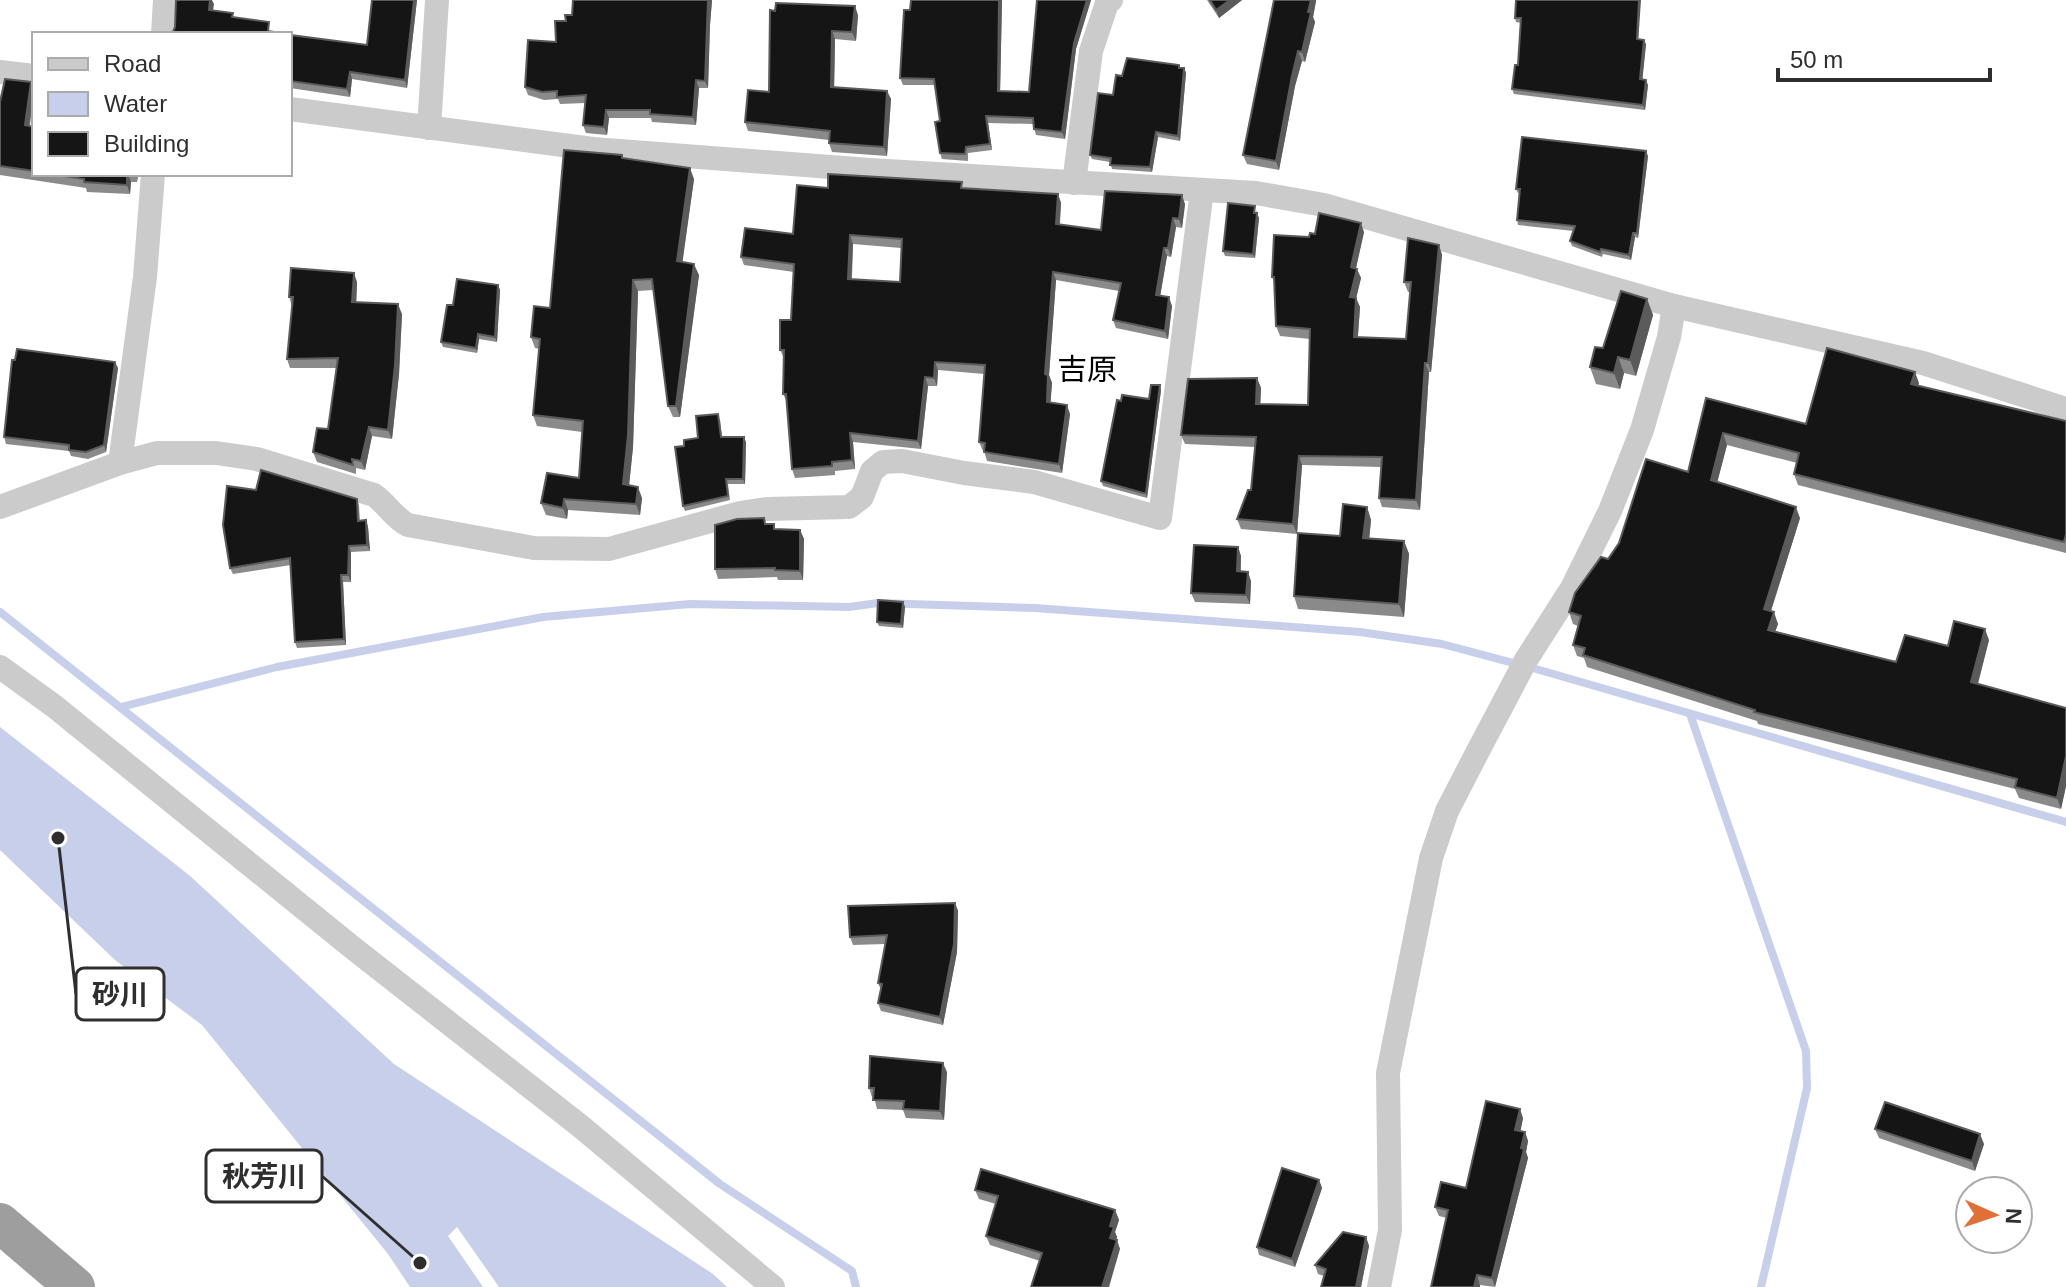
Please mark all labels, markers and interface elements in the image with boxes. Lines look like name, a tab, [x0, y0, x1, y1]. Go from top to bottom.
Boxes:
legend	[32, 32, 292, 176]
scale bar	[1778, 32, 1990, 82]
text: 50 m	[1790, 46, 1843, 73]
text: Road	[104, 50, 161, 77]
text: Water	[104, 90, 167, 117]
text: Building	[104, 130, 189, 157]
district label: 吉原	[1057, 353, 1117, 386]
callout: 砂川	[76, 968, 164, 1020]
text: 砂川	[92, 979, 148, 1010]
callout: 秋芳川	[206, 1150, 322, 1202]
text: 秋芳川	[222, 1161, 306, 1192]
north arrow	[1954, 1175, 2034, 1255]
text: N	[2001, 1207, 2026, 1225]

